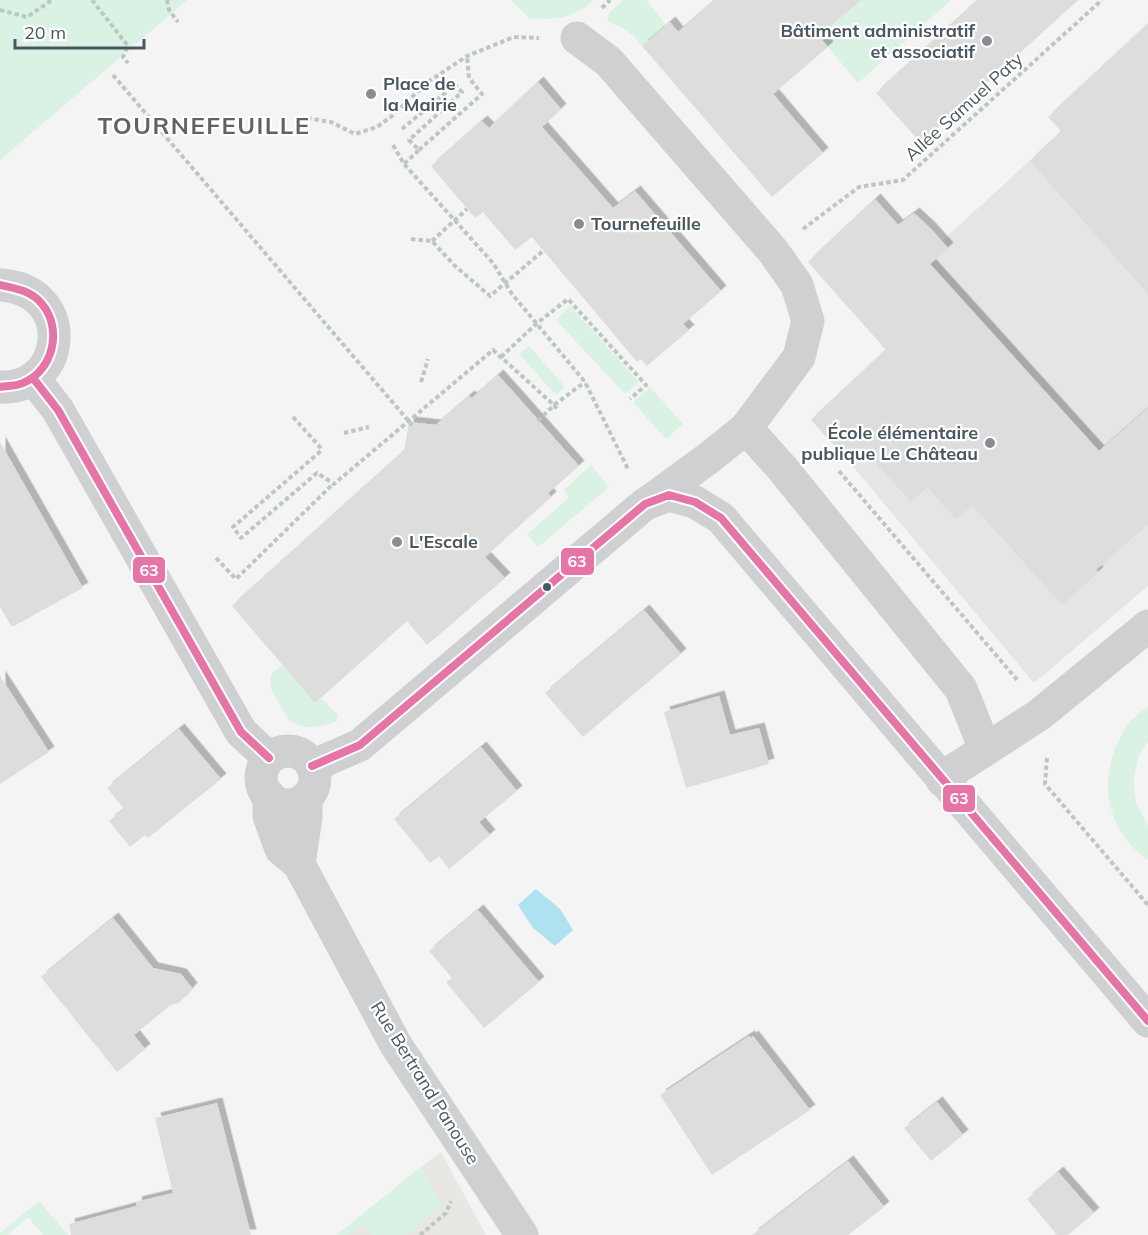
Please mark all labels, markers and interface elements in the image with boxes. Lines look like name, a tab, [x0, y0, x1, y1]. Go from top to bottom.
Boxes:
scale bar	[15, 12, 144, 50]
place label: Bâtiment administratif et associatif	[780, 19, 975, 63]
text: 20 m	[24, 21, 66, 44]
marker: Bâtiment administratif et associatif	[980, 34, 994, 48]
street label: Allée Samuel Paty	[900, 47, 1028, 166]
place label: Place de la Mairie	[383, 72, 457, 116]
marker: Place de la Mairie	[364, 87, 378, 101]
district label: TOURNEFEUILLE	[98, 110, 310, 140]
place label: Tournefeuille	[591, 212, 701, 235]
marker: Tournefeuille	[572, 217, 586, 231]
place label: École élémentaire publique Le Château	[801, 421, 978, 465]
marker: École élémentaire publique Le Château	[983, 436, 997, 450]
place label: L'Escale	[409, 530, 478, 553]
marker: L'Escale	[390, 535, 404, 549]
line badge: 63	[560, 547, 595, 576]
text: 63	[567, 551, 587, 571]
line badge: 63	[132, 556, 166, 584]
text: 63	[139, 560, 159, 580]
unlabelled marker	[541, 581, 553, 593]
line badge: 63	[942, 784, 976, 813]
text: 63	[949, 788, 969, 808]
street label: Rue Bertrand Panouse	[366, 997, 485, 1169]

